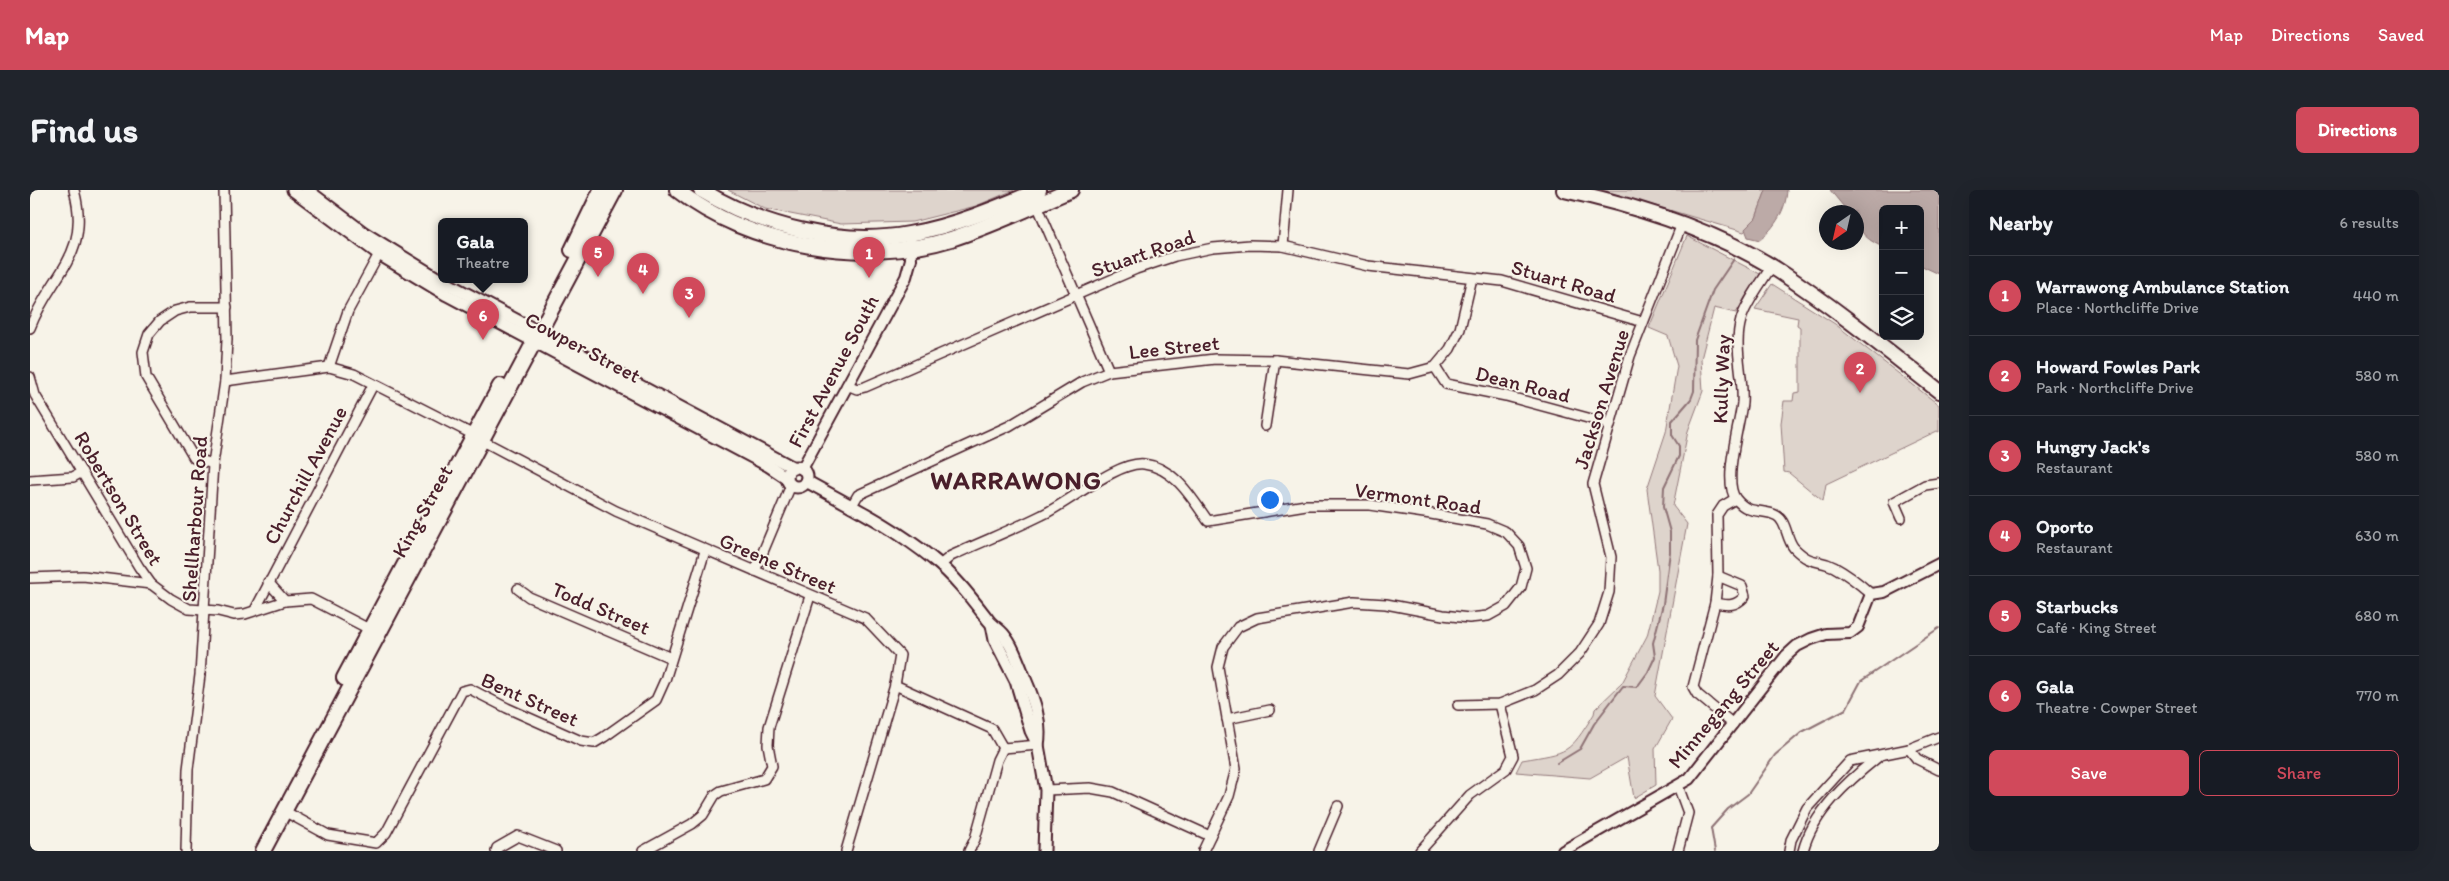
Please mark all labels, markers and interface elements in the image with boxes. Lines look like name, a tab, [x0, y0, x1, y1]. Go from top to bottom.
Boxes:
text: Map	[25, 21, 69, 50]
text: Map	[2210, 24, 2243, 46]
text: Directions	[2271, 24, 2350, 46]
text: Saved	[2378, 24, 2424, 46]
button: Directions	[2296, 107, 2419, 153]
text: Find us	[30, 109, 138, 151]
north arrow	[1819, 205, 1864, 250]
map controls	[1879, 205, 1924, 340]
button: +	[1879, 205, 1924, 250]
text: Nearby	[1989, 210, 2053, 235]
text: 6 results	[2339, 213, 2399, 232]
popup	[438, 218, 528, 283]
street label: Stuart Road	[1088, 223, 1199, 282]
text: Gala	[456, 230, 494, 253]
pin: 5	[582, 236, 614, 277]
pin: 1	[853, 237, 885, 278]
button: −	[1879, 250, 1924, 295]
text: Theatre	[456, 253, 510, 272]
pin: 4	[627, 253, 659, 294]
street label: Stuart Road	[1509, 254, 1620, 308]
text: Warrawong Ambulance Station	[2036, 275, 2289, 298]
pin: 3	[673, 277, 705, 318]
text: 1	[2001, 286, 2009, 305]
text: 440 m	[2353, 286, 2399, 305]
street label: First Avenue South	[782, 290, 884, 452]
button: layers	[1879, 295, 1924, 340]
text: Place · Northcliffe Drive	[2036, 298, 2199, 317]
pin: 6	[467, 299, 499, 340]
street label: Cowper Street	[521, 306, 645, 388]
street label: Jackson Avenue	[1568, 326, 1634, 472]
street label: Lee Street	[1127, 330, 1221, 364]
street label: Kully Way	[1707, 334, 1735, 424]
pin: 2	[1844, 352, 1876, 393]
text: Howard Fowles Park	[2036, 355, 2200, 378]
street label: Dean Road	[1473, 360, 1573, 408]
text: 2	[2001, 366, 2009, 385]
text: 580 m	[2355, 366, 2399, 385]
text: Park · Northcliffe Drive	[2036, 378, 2194, 397]
street label: Churchill Avenue	[258, 401, 352, 549]
street label: Robertson Street	[69, 426, 169, 570]
street label: Shellharbour Road	[176, 435, 212, 603]
text: Hungry Jack's	[2036, 435, 2150, 458]
text: 3	[2001, 446, 2009, 465]
text: 580 m	[2355, 446, 2399, 465]
text: Restaurant	[2036, 458, 2113, 477]
street label: King Street	[386, 460, 458, 562]
district label: WARRAWONG	[930, 464, 1102, 496]
street label: Vermont Road	[1353, 477, 1483, 519]
your location	[1257, 487, 1283, 513]
text: Oporto	[2036, 515, 2094, 538]
text: 4	[2000, 526, 2010, 545]
text: 630 m	[2355, 526, 2399, 545]
street label: Greene Street	[716, 527, 840, 599]
text: Restaurant	[2036, 538, 2113, 557]
street label: Todd Street	[548, 576, 654, 640]
text: Starbucks	[2036, 595, 2118, 618]
text: 5	[2001, 606, 2009, 625]
text: 680 m	[2355, 606, 2399, 625]
text: Café · King Street	[2036, 618, 2157, 637]
street label: Minnegang Street	[1662, 635, 1784, 773]
street label: Bent Street	[477, 666, 583, 732]
text: Gala	[2036, 675, 2074, 698]
text: 6	[2001, 686, 2009, 705]
text: 770 m	[2356, 686, 2399, 705]
text: Theatre · Cowper Street	[2036, 698, 2197, 717]
button: Save	[1989, 750, 2189, 796]
button: Share	[2199, 750, 2399, 796]

